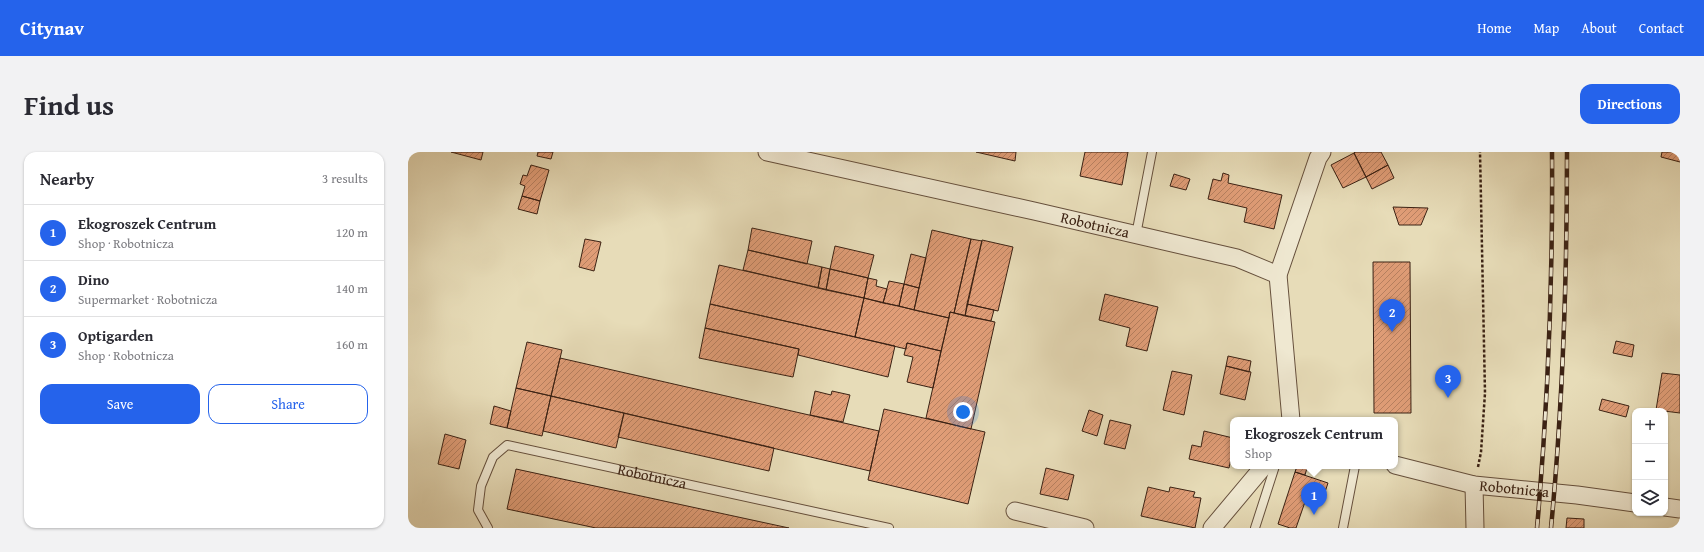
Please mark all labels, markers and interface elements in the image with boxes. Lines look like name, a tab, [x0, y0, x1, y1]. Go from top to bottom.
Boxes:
text: Citynav	[20, 14, 84, 42]
text: Home	[1477, 18, 1512, 38]
text: Map	[1534, 18, 1559, 38]
text: About	[1581, 18, 1617, 38]
text: Contact	[1639, 18, 1684, 38]
text: Find us	[24, 84, 114, 125]
button: Directions	[1580, 84, 1680, 124]
text: Nearby	[40, 166, 94, 191]
text: 3 results	[322, 169, 368, 188]
street label: Robotnicza	[1059, 207, 1132, 243]
text: Ekogroszek Centrum	[78, 213, 216, 234]
text: 1	[50, 223, 56, 242]
text: 120 m	[336, 223, 368, 242]
text: Shop · Robotnicza	[78, 234, 174, 253]
text: Dino	[78, 269, 109, 290]
text: 2	[50, 279, 56, 298]
text: 140 m	[336, 279, 368, 298]
text: Supermarket · Robotnicza	[78, 290, 218, 309]
pin: 2	[1379, 299, 1405, 332]
text: Optigarden	[78, 325, 153, 346]
text: 3	[50, 335, 56, 354]
text: 160 m	[336, 335, 368, 354]
text: Shop · Robotnicza	[78, 346, 174, 365]
pin: 3	[1435, 365, 1461, 398]
button: Save	[40, 384, 200, 424]
button: Share	[208, 384, 368, 424]
your location	[953, 402, 973, 422]
map controls	[1632, 408, 1668, 516]
button: +	[1632, 408, 1668, 444]
popup	[1230, 417, 1398, 469]
text: Ekogroszek Centrum	[1245, 423, 1383, 444]
text: Shop	[1245, 444, 1272, 463]
button: −	[1632, 444, 1668, 480]
street label: Robotnicza	[616, 458, 689, 494]
street label: Robotnicza	[1479, 475, 1550, 502]
button: layers	[1632, 480, 1668, 516]
pin: 1	[1301, 482, 1327, 515]

